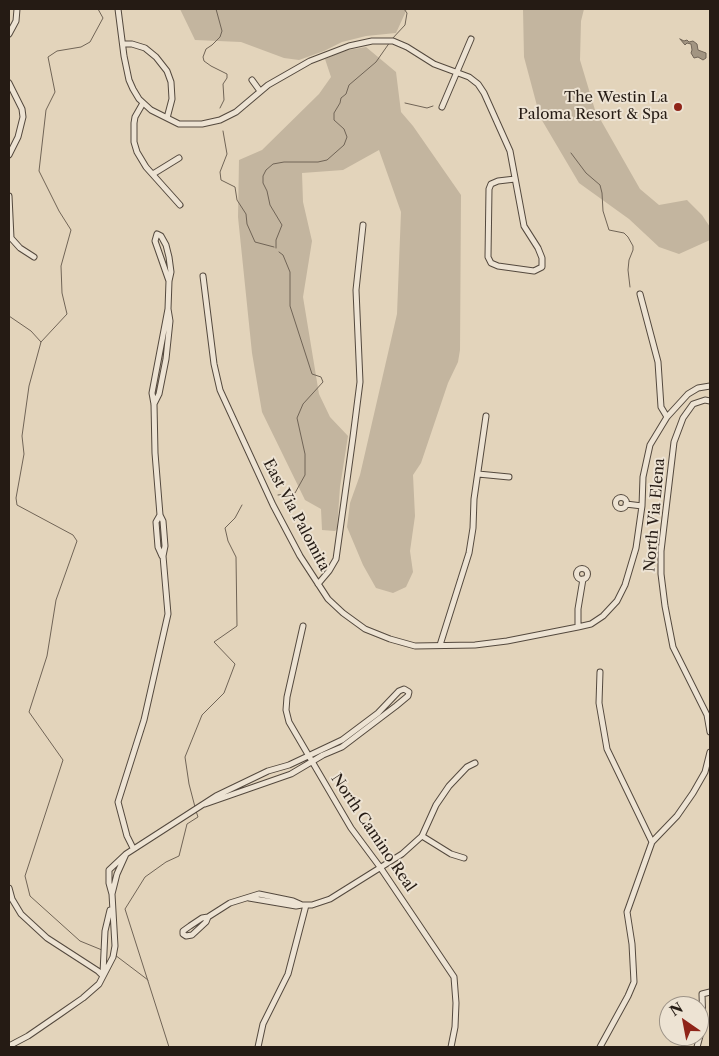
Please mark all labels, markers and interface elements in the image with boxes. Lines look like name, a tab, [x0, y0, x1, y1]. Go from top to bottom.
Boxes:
place label: The Westin La Paloma Resort & Spa	[518, 89, 668, 124]
marker: The Westin La Paloma Resort & Spa	[672, 101, 684, 113]
street label: East Via Palomita	[259, 456, 333, 574]
street label: North Via Elena	[641, 457, 669, 573]
street label: North Camino Real	[327, 771, 419, 895]
north arrow	[659, 996, 709, 1046]
text: N	[666, 998, 686, 1020]

